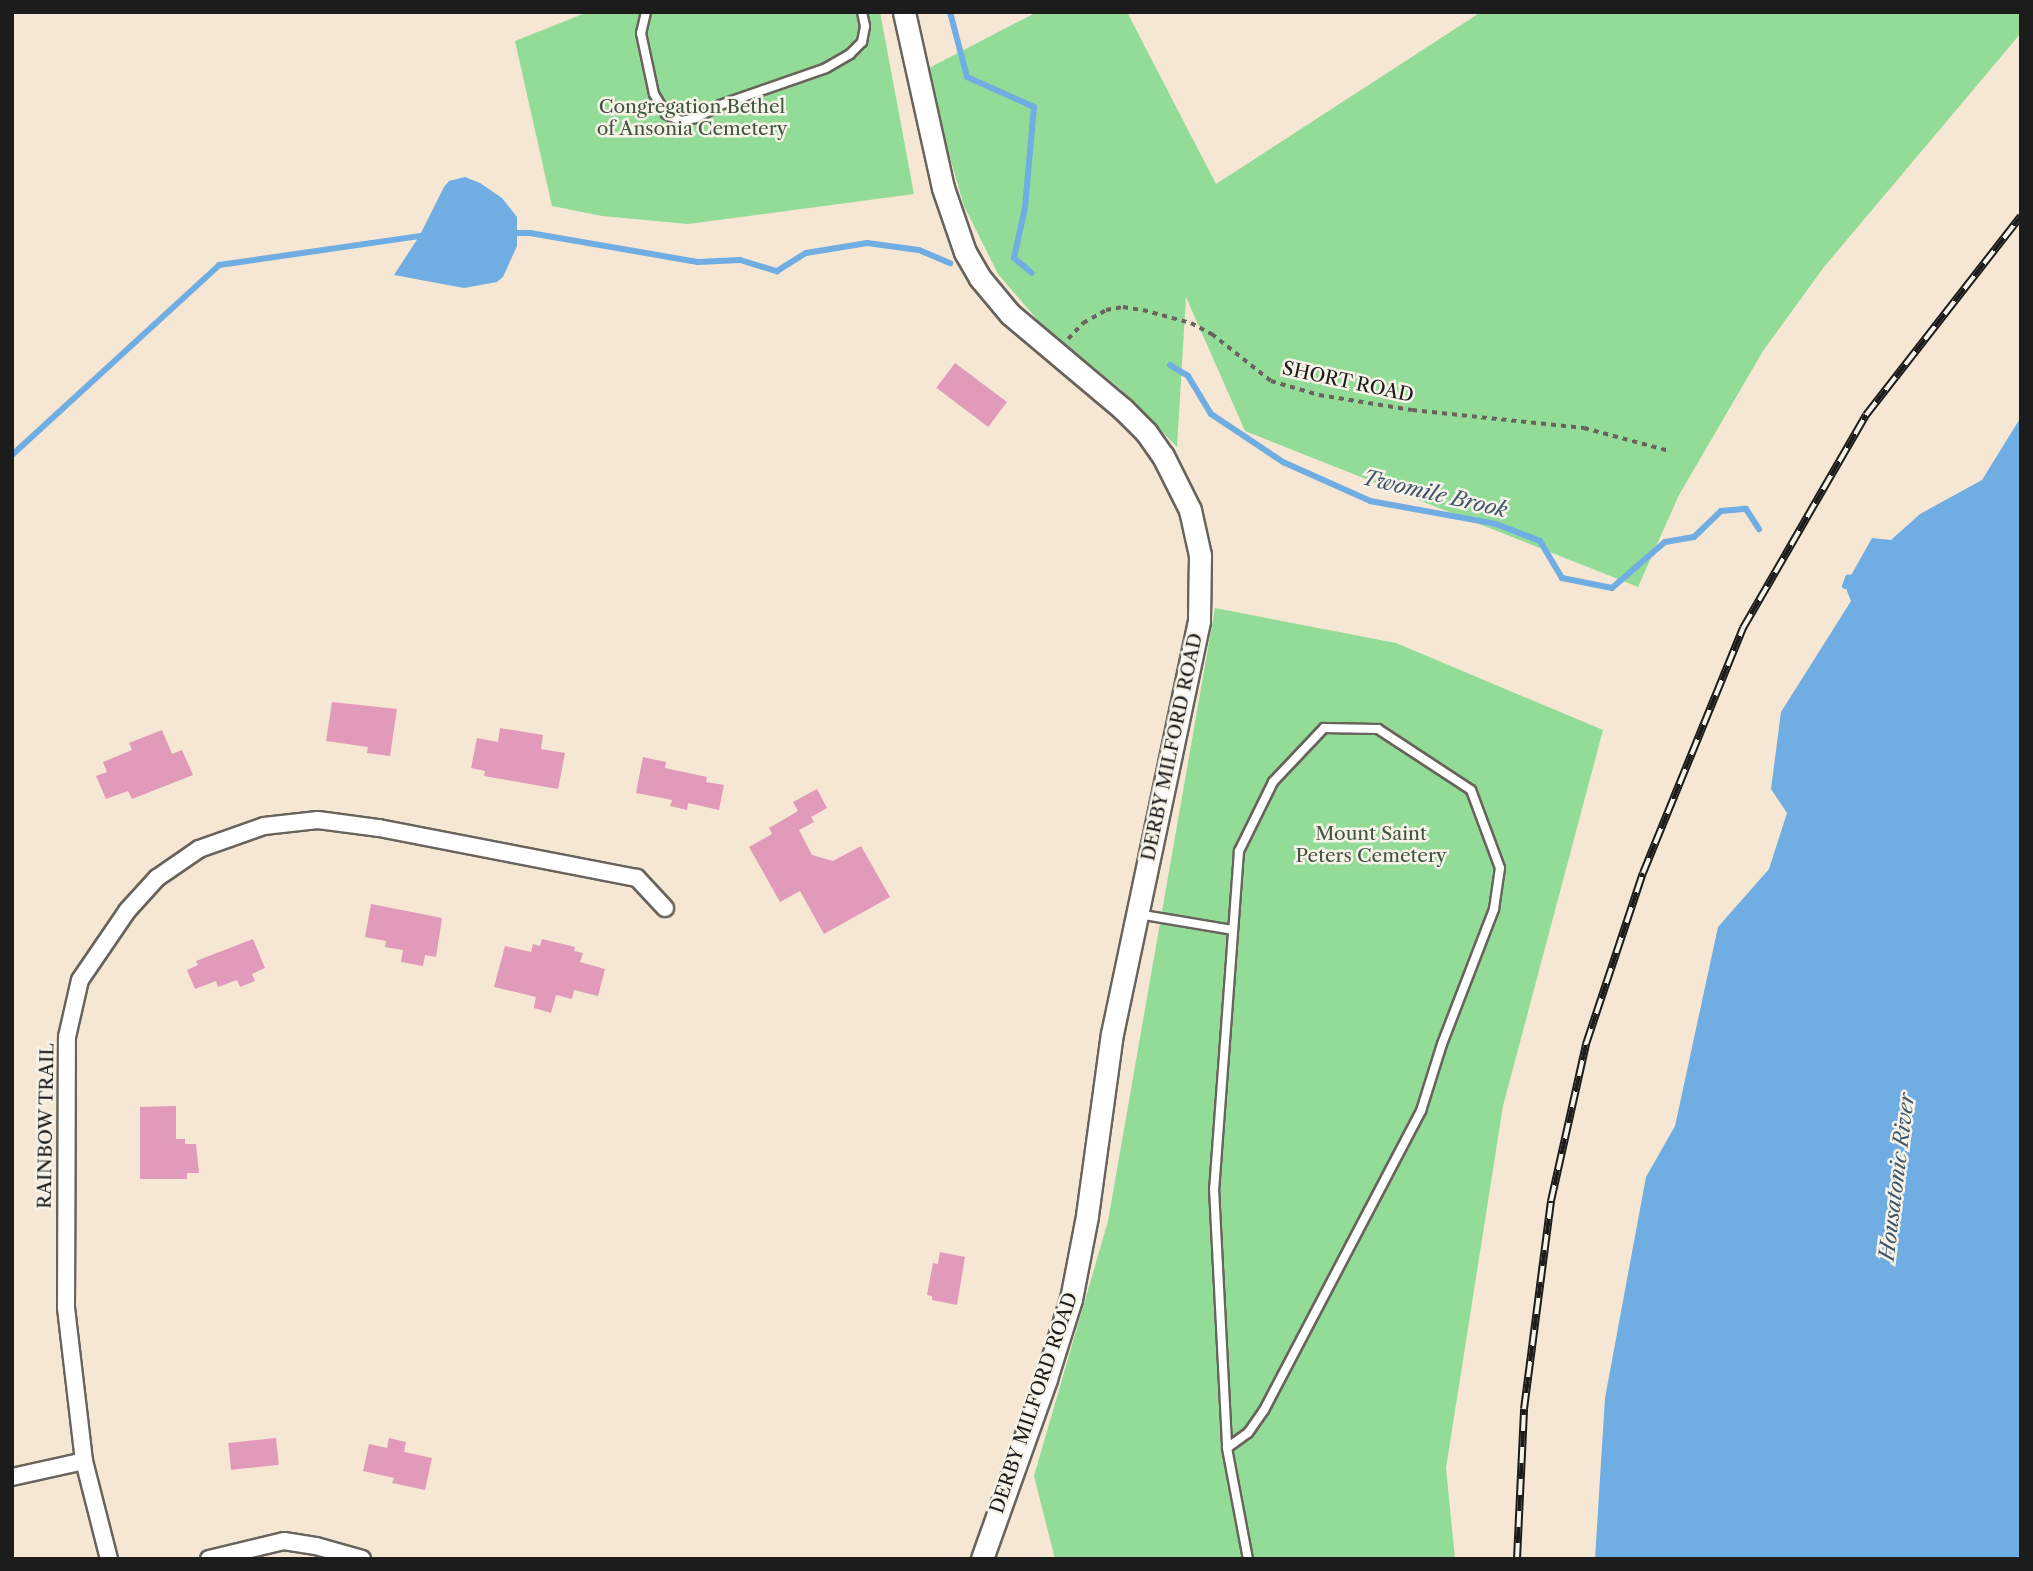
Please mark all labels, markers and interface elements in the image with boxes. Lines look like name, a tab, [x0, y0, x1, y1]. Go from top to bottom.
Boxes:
park label: Congregation Bethel of Ansonia Cemetery	[596, 96, 788, 140]
street label: SHORT ROAD	[1280, 357, 1416, 407]
water label: Twomile Brook	[1360, 465, 1510, 523]
street label: DERBY MILFORD ROAD	[1137, 631, 1207, 863]
park label: Mount Saint Peters Cemetery	[1296, 823, 1446, 867]
street label: RAINBOW TRAIL	[33, 1042, 59, 1210]
water label: Housatonic River	[1874, 1092, 1920, 1262]
street label: DERBY MILFORD ROAD	[985, 1289, 1083, 1517]

